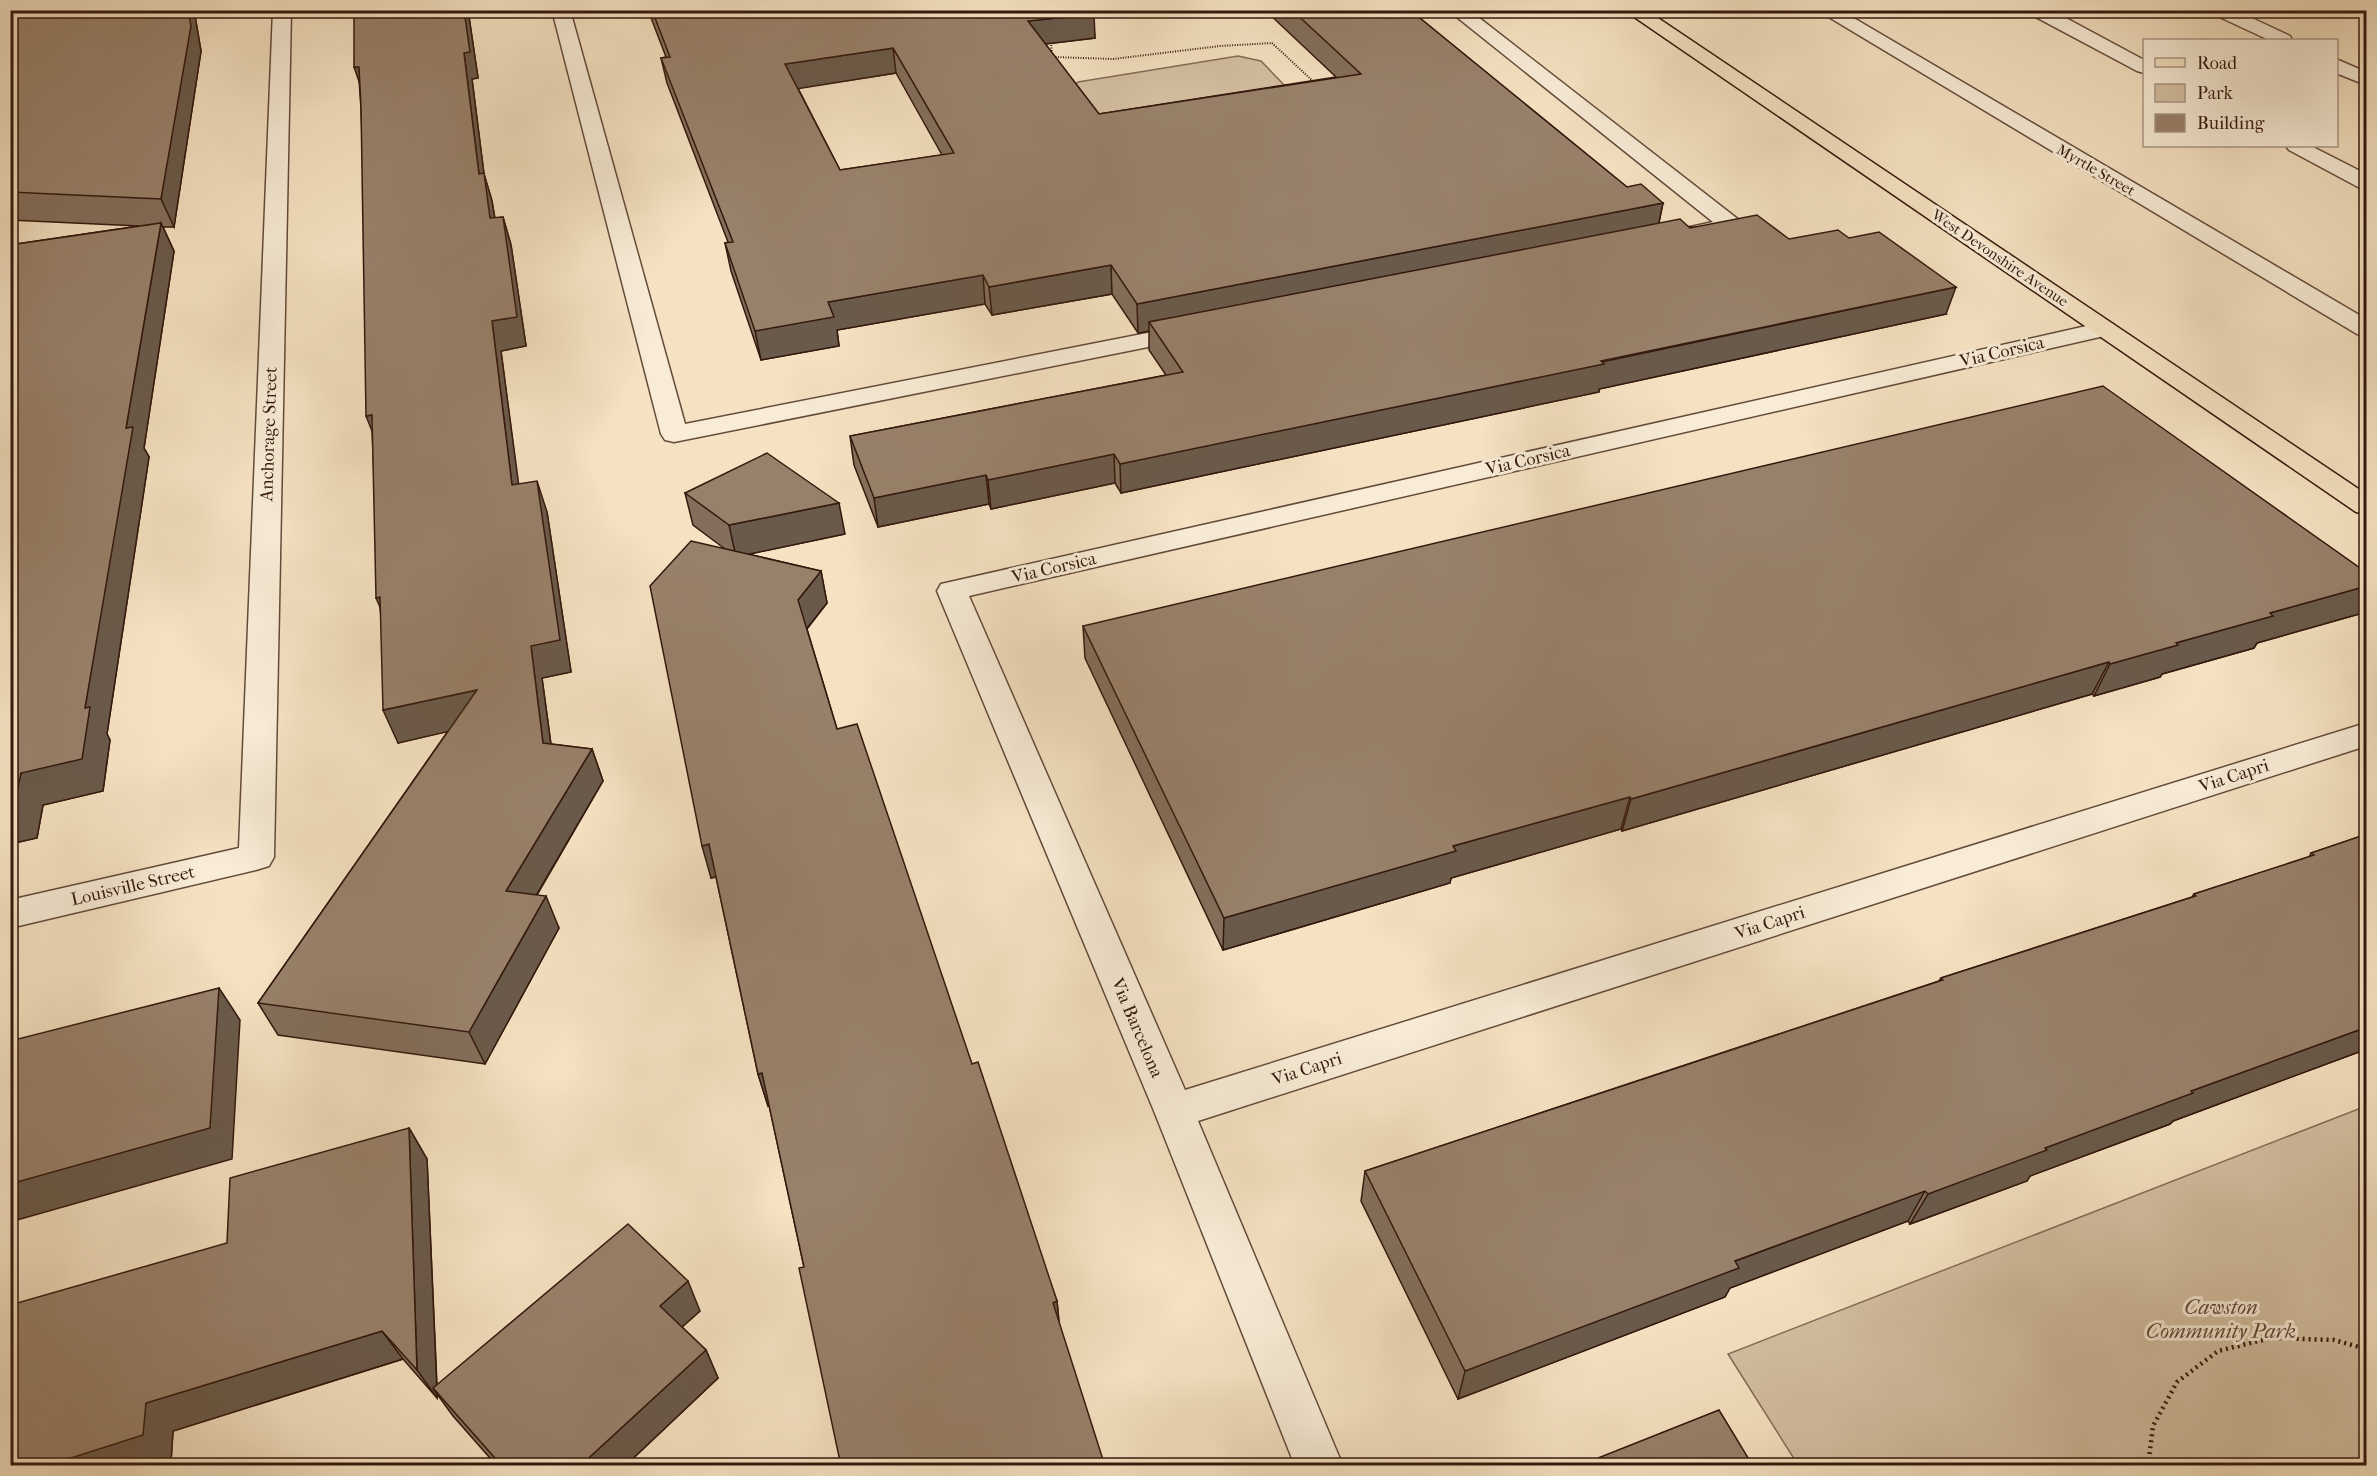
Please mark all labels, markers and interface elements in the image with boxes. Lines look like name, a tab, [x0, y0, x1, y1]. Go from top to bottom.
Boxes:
legend	[2143, 39, 2338, 147]
text: Road	[2197, 53, 2237, 74]
text: Park	[2197, 83, 2234, 104]
text: Building	[2197, 113, 2265, 134]
street label: Myrtle Street	[2054, 140, 2139, 200]
street label: West Devonshire Avenue	[1927, 205, 2072, 311]
street label: Via Corsica	[1957, 332, 2047, 372]
street label: Anchorage Street	[256, 366, 282, 503]
street label: Via Corsica	[1483, 440, 1573, 480]
street label: Via Corsica	[1009, 548, 1099, 588]
street label: Via Capri	[2195, 755, 2272, 797]
street label: Louisville Street	[69, 861, 198, 910]
street label: Via Capri	[1731, 902, 1808, 944]
street label: Via Barcelona	[1106, 974, 1168, 1082]
street label: Via Capri	[1268, 1048, 1345, 1090]
park label: Cawston Community Park	[2146, 1295, 2296, 1343]

